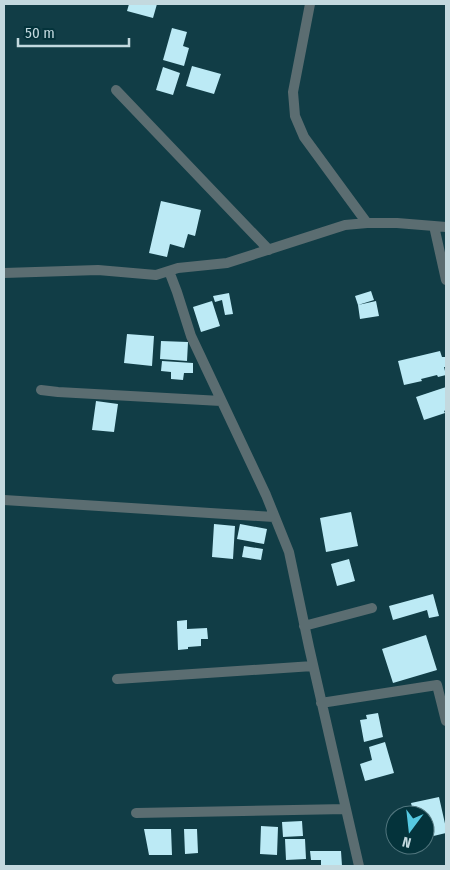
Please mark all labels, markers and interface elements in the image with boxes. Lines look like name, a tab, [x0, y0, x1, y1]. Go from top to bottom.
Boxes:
scale bar	[18, 15, 129, 47]
text: 50 m	[25, 24, 55, 42]
north arrow	[385, 805, 435, 855]
text: N	[401, 833, 413, 851]

